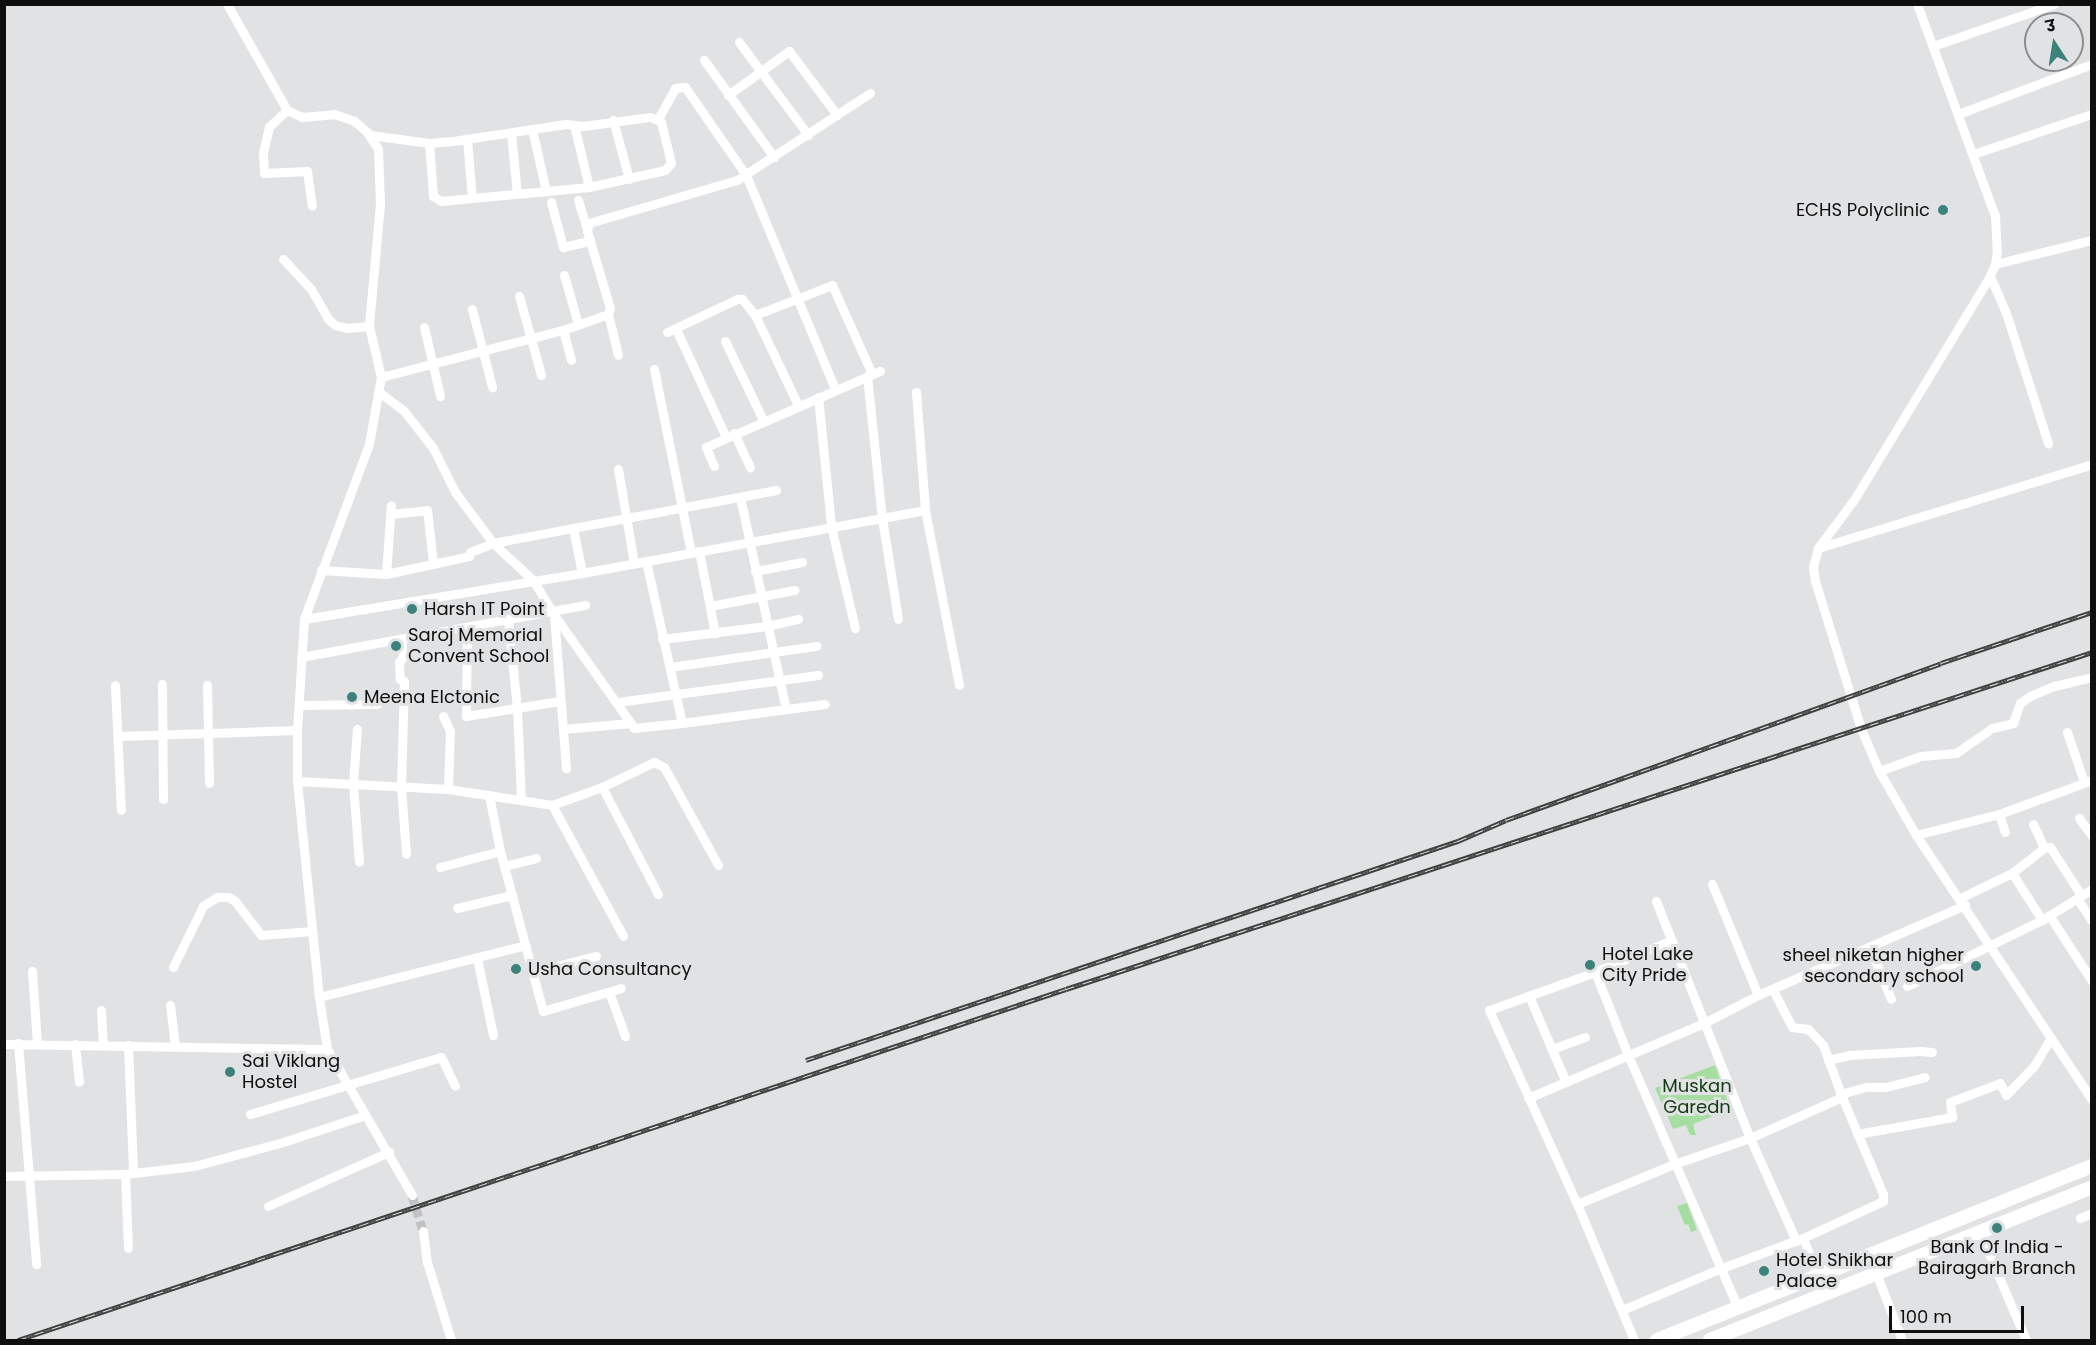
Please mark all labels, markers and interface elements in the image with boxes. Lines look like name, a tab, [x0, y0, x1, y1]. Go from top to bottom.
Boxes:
north arrow	[2024, 12, 2084, 72]
text: उ	[2044, 14, 2057, 38]
place label: ECHS Polyclinic	[1796, 199, 1930, 221]
marker: ECHS Polyclinic	[1934, 201, 1952, 219]
place label: Harsh IT Point	[424, 598, 544, 620]
marker: Harsh IT Point	[405, 602, 419, 616]
place label: Saroj Memorial Convent School	[408, 625, 550, 668]
marker: Saroj Memorial Convent School	[389, 639, 403, 653]
place label: Meena Elctonic	[364, 686, 500, 708]
marker: Meena Elctonic	[345, 690, 359, 704]
place label: Hotel Lake City Pride	[1602, 944, 1693, 986]
place label: sheel niketan higher secondary school	[1783, 945, 1964, 988]
place label: Usha Consultancy	[528, 958, 692, 980]
marker: Hotel Lake City Pride	[1583, 958, 1597, 972]
marker: sheel niketan higher secondary school	[1969, 959, 1983, 973]
marker: Usha Consultancy	[509, 962, 523, 976]
place label: Sai Viklang Hostel	[242, 1051, 340, 1094]
marker: Sai Viklang Hostel	[223, 1065, 237, 1079]
park label: Muskan Garedn	[1662, 1076, 1732, 1118]
marker: Bank Of India - Bairagarh Branch	[1990, 1221, 2004, 1235]
place label: Bank Of India - Bairagarh Branch	[1918, 1237, 2076, 1280]
place label: Hotel Shikhar Palace	[1776, 1250, 1893, 1292]
marker: Hotel Shikhar Palace	[1757, 1264, 1771, 1278]
scale bar	[1892, 1294, 2027, 1332]
text: 100 m	[1900, 1304, 1952, 1329]

